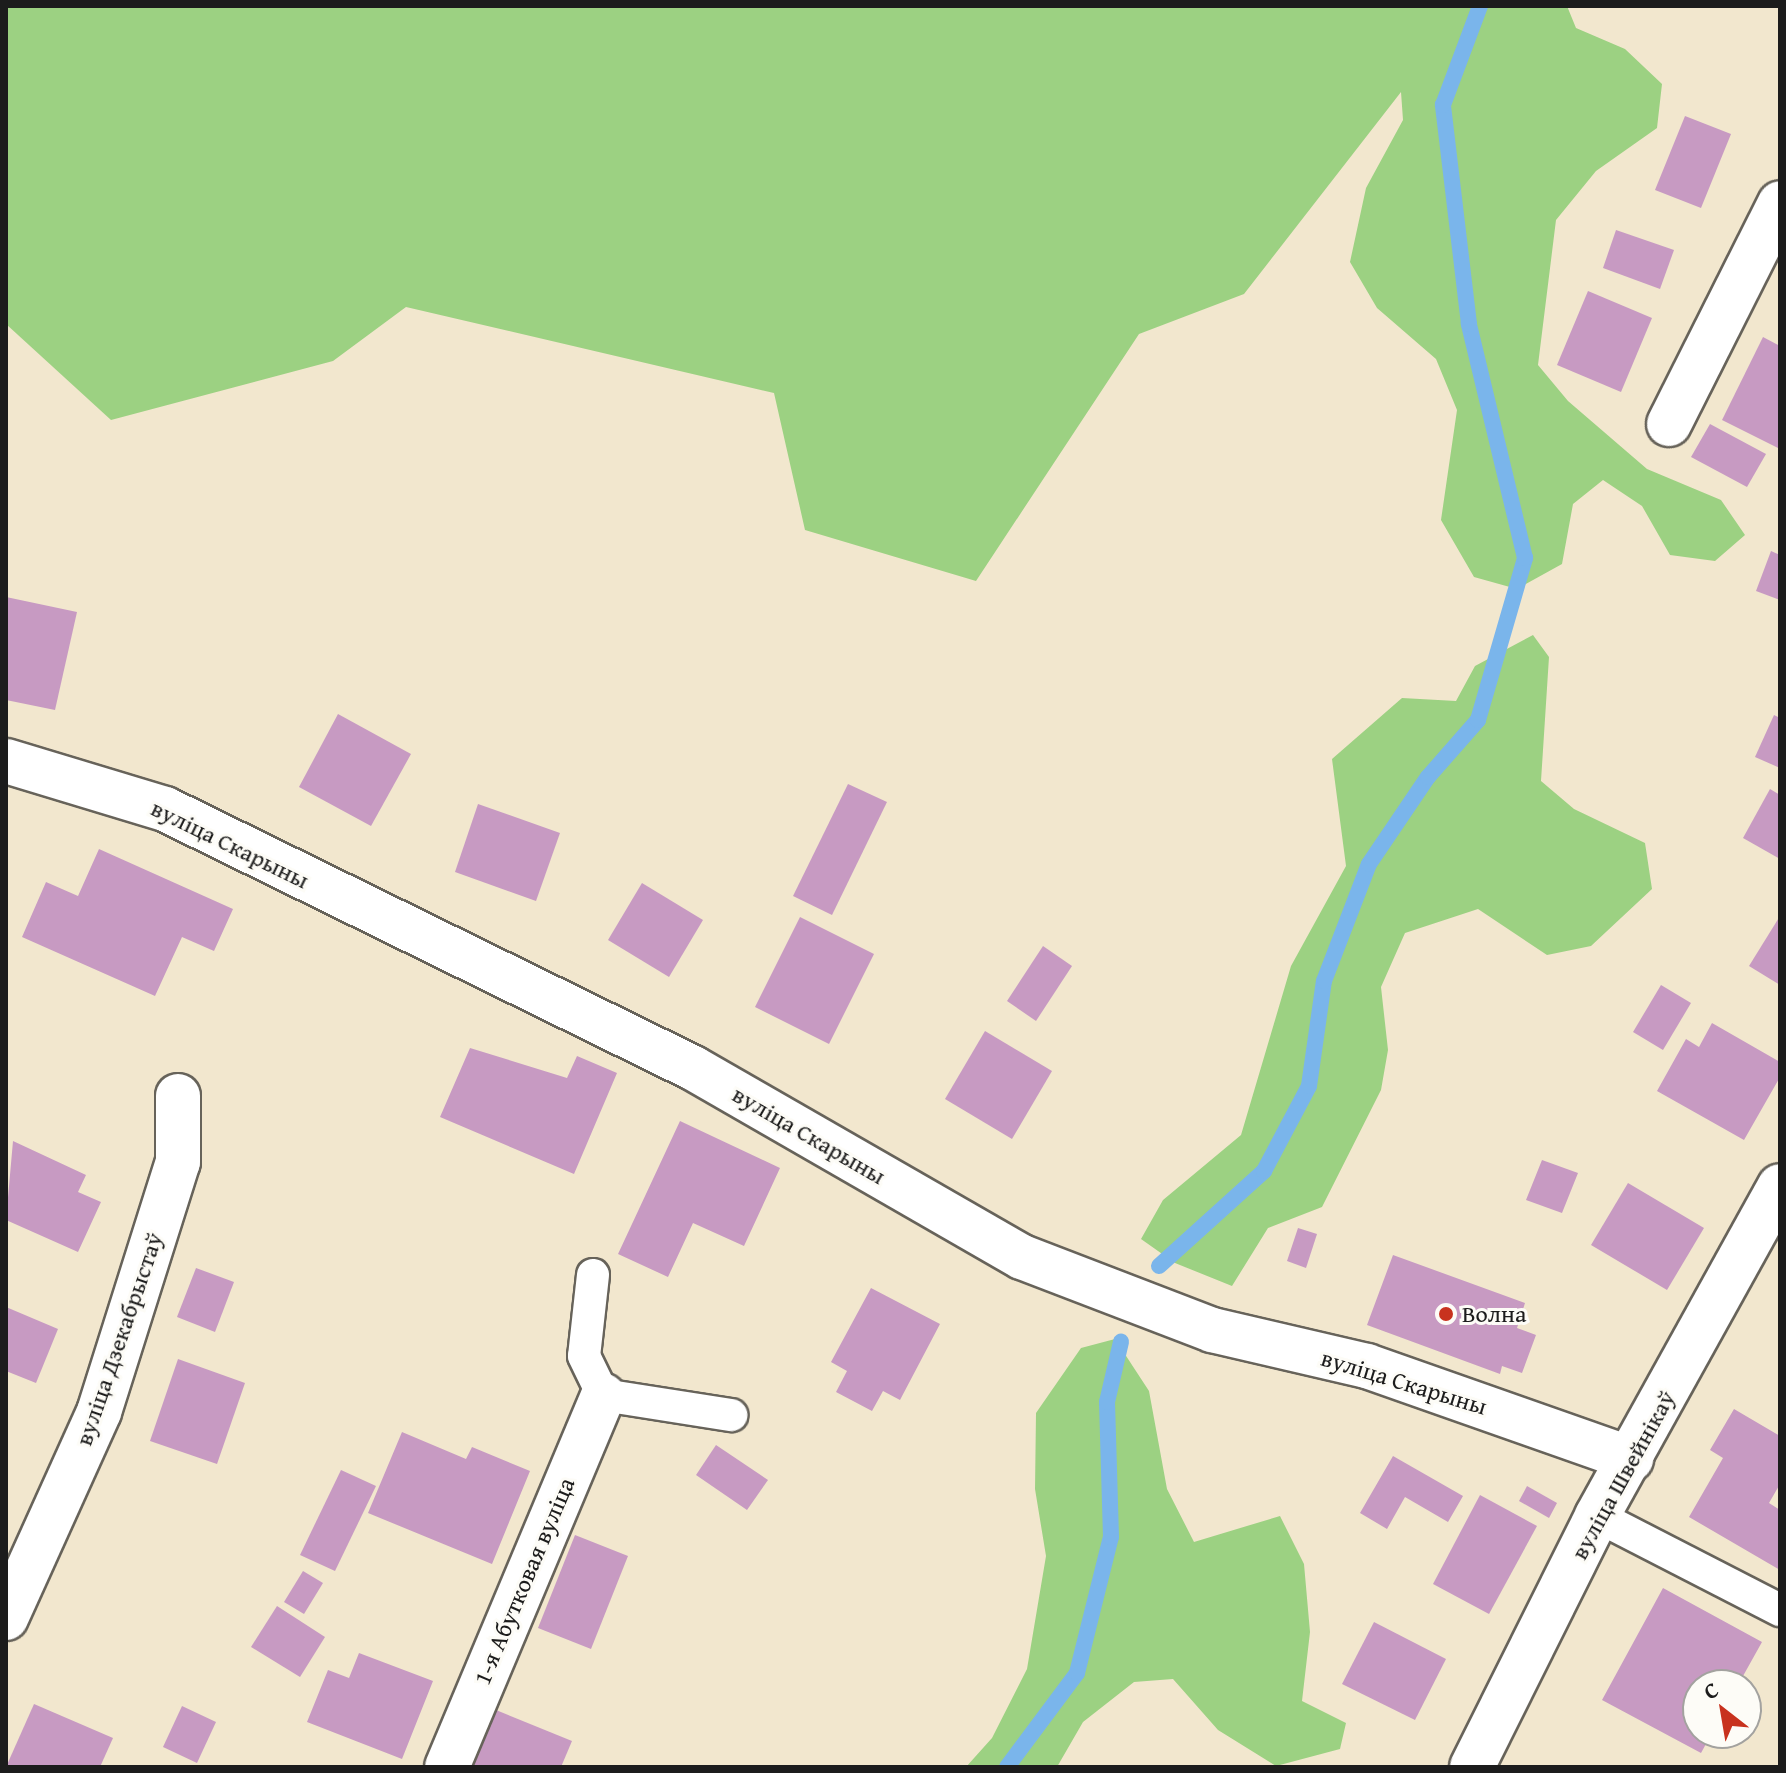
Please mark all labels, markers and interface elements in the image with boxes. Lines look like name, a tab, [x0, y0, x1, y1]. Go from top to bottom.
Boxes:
street label: вуліца Скарыны	[147, 793, 313, 895]
street label: вуліца Скарыны	[727, 1080, 891, 1190]
street label: вуліца Дзекабрыстаў	[69, 1229, 169, 1449]
place label: Волна	[1462, 1300, 1526, 1328]
marker: Волна	[1437, 1305, 1455, 1323]
street label: вуліца Скарыны	[1318, 1343, 1490, 1421]
street label: вуліца Швейнікаў	[1565, 1386, 1681, 1564]
street label: 1-я Абутковая вуліца	[467, 1473, 581, 1689]
north arrow	[1682, 1669, 1762, 1749]
text: С	[1697, 1673, 1724, 1707]

